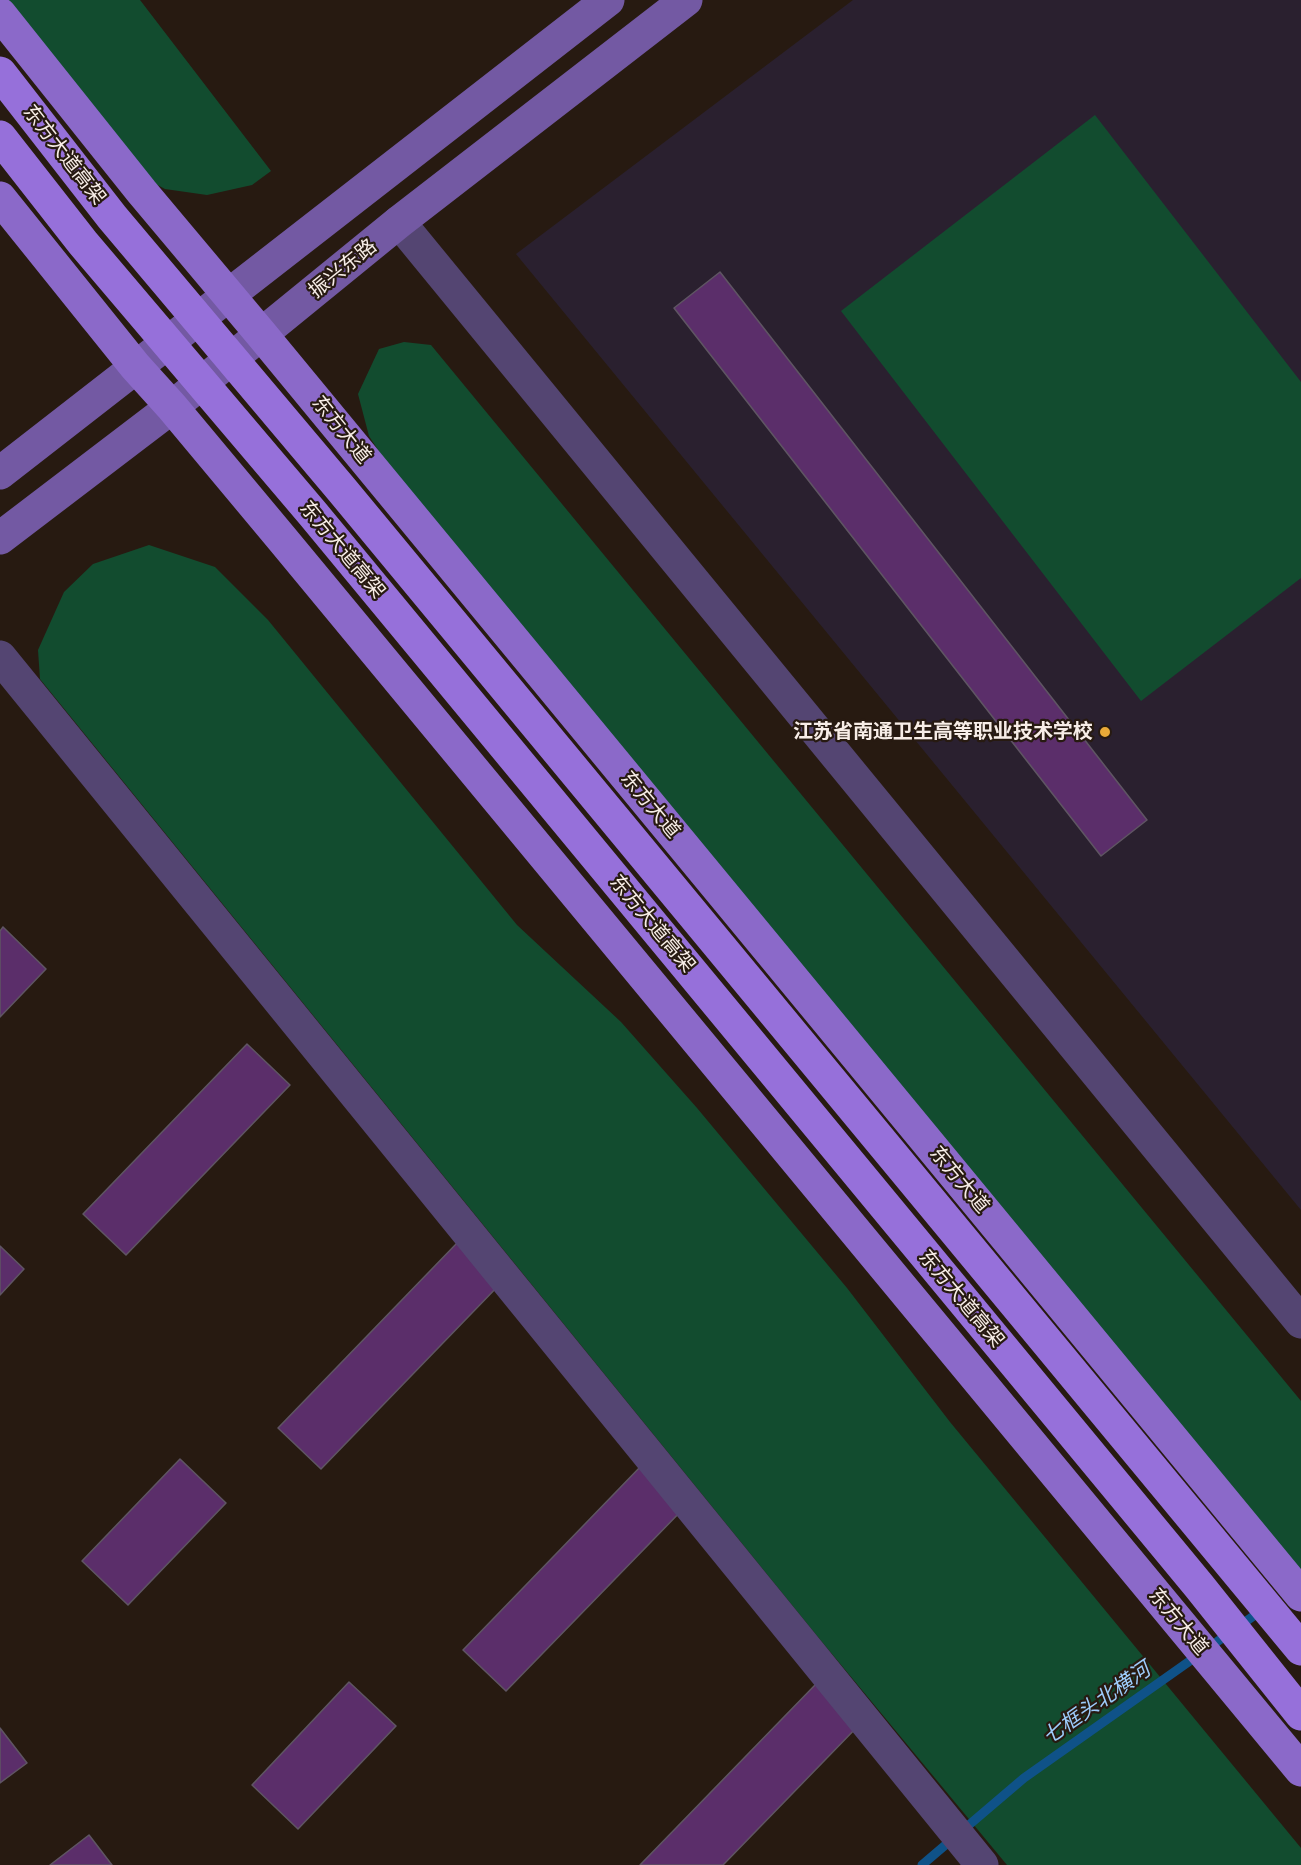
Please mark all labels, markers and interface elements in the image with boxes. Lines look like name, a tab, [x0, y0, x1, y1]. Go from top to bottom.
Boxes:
street label: 东方大道高架	[18, 100, 110, 210]
street label: 振兴东路	[304, 235, 382, 303]
street label: 东方大道	[307, 391, 375, 469]
street label: 东方大道高架	[294, 496, 390, 604]
place label: 江苏省南通卫生高等职业技术学校	[793, 720, 1093, 744]
marker: 江苏省南通卫生高等职业技术学校	[1098, 725, 1112, 739]
street label: 东方大道	[615, 767, 685, 843]
street label: 东方大道高架	[604, 870, 700, 978]
street label: 东方大道	[924, 1142, 994, 1218]
street label: 东方大道高架	[913, 1245, 1009, 1353]
street label: 东方大道	[1143, 1584, 1213, 1660]
water label: 七框头北横河	[1038, 1658, 1156, 1750]

